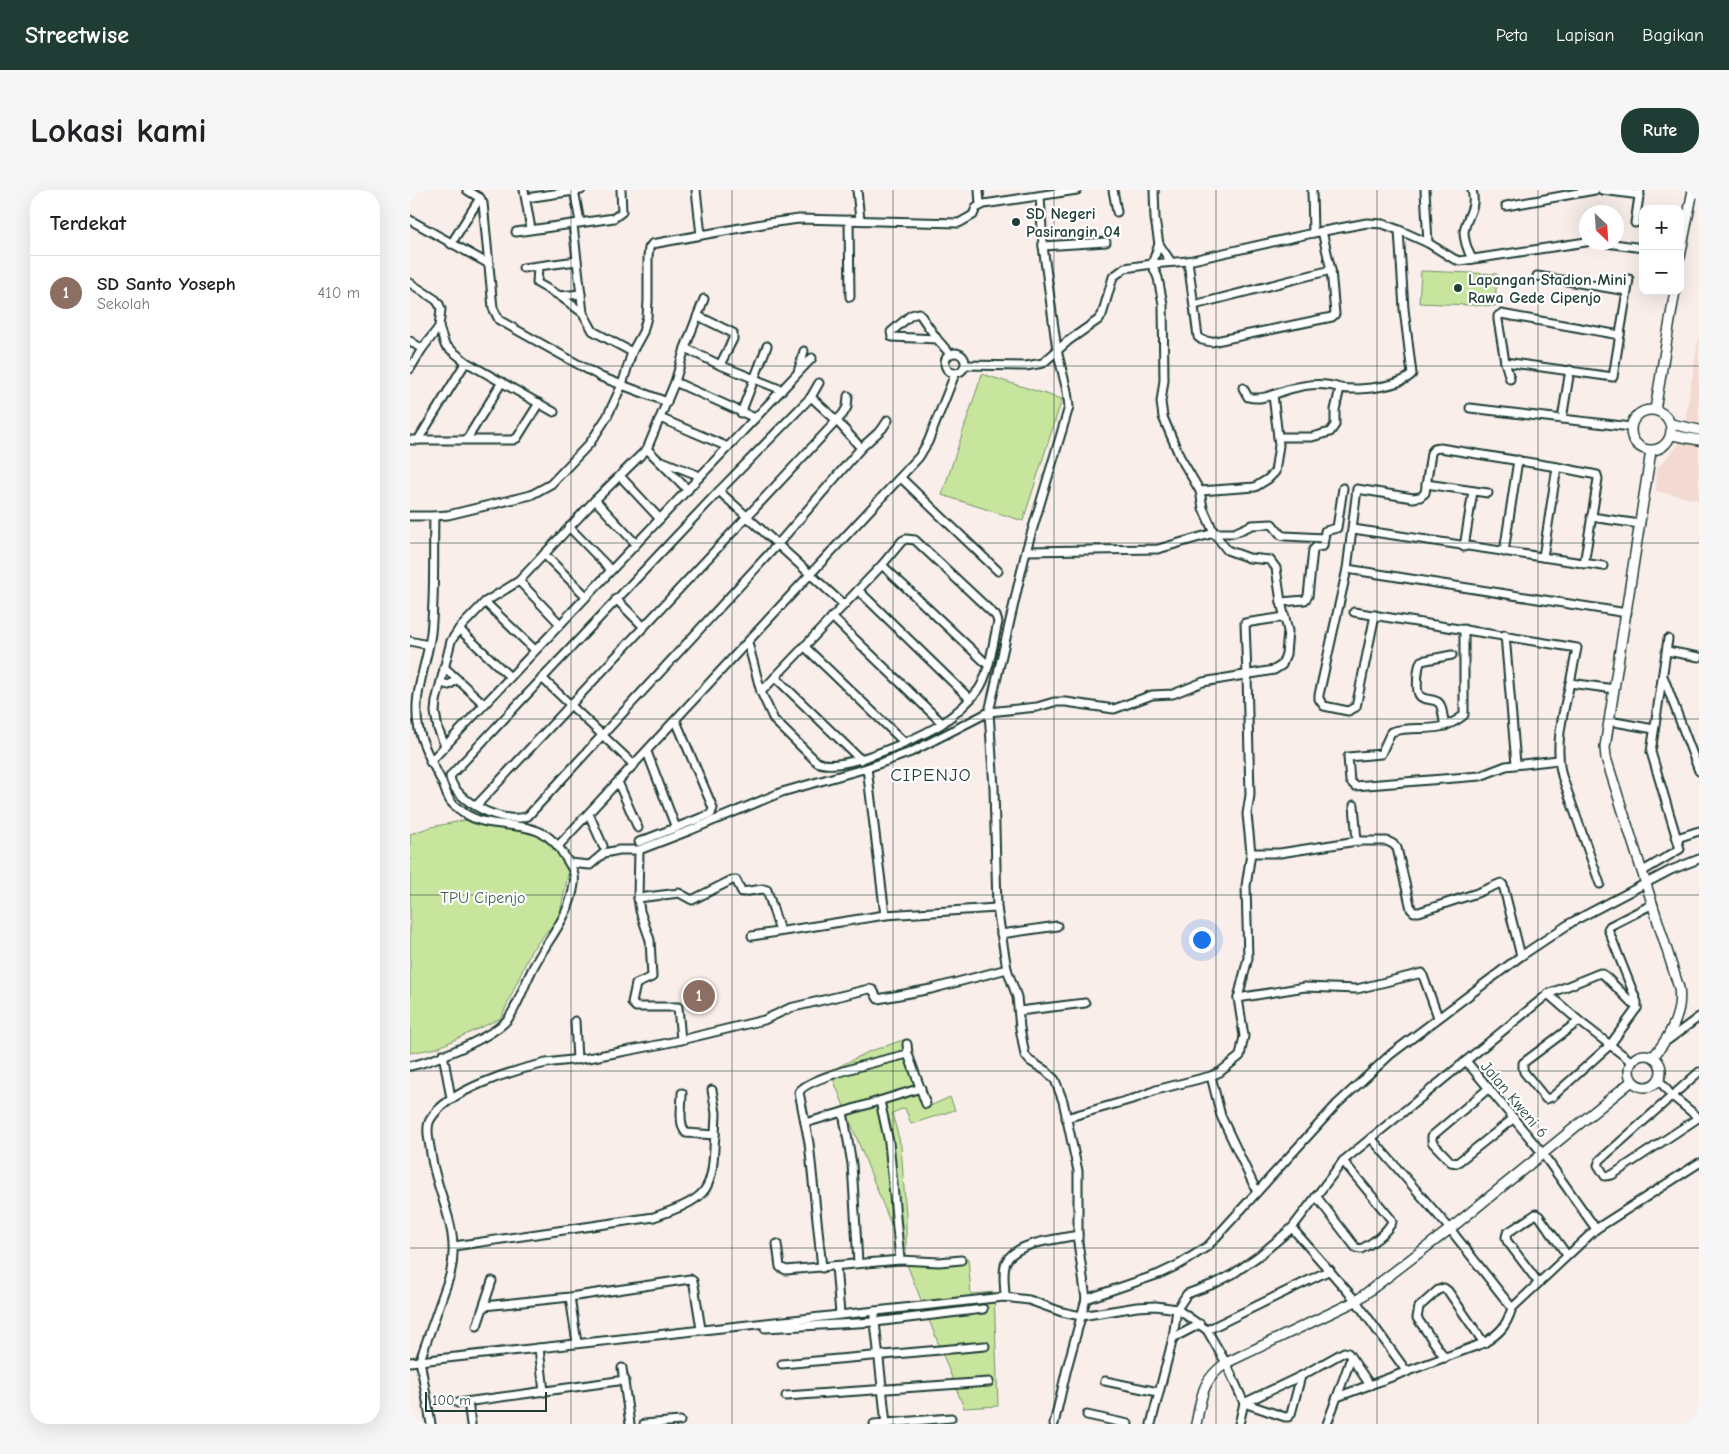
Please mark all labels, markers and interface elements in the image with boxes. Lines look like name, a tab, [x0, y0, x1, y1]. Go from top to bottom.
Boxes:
text: Streetwise	[25, 21, 129, 49]
text: Peta	[1496, 25, 1528, 46]
text: Lapisan	[1556, 25, 1614, 46]
text: Bagikan	[1642, 25, 1704, 46]
button: Rute	[1621, 108, 1699, 153]
text: Lokasi kami	[30, 110, 207, 151]
place label: SD Negeri Pasirangin 04	[1026, 205, 1120, 241]
north arrow	[1579, 205, 1624, 250]
map controls	[1639, 205, 1684, 295]
button: +	[1639, 205, 1684, 250]
text: Terdekat	[50, 211, 126, 235]
marker: SD Negeri Pasirangin 04	[1010, 216, 1022, 228]
button: −	[1639, 250, 1684, 295]
place label: Lapangan Stadion Mini Rawa Gede Cipenjo	[1468, 271, 1627, 307]
text: SD Santo Yoseph	[97, 273, 236, 295]
marker: Lapangan Stadion Mini Rawa Gede Cipenjo	[1452, 282, 1464, 294]
text: 1	[63, 284, 69, 302]
text: 410 m	[318, 284, 360, 302]
text: Sekolah	[97, 295, 150, 313]
district label: CIPENJO	[890, 764, 972, 786]
park label: TPU Cipenjo	[441, 889, 525, 907]
your location	[1189, 927, 1215, 953]
pin: 1	[683, 977, 715, 1015]
street label: Jalan Kweni 6	[1477, 1058, 1551, 1142]
scale bar	[425, 1389, 548, 1412]
text: 100 m	[432, 1392, 471, 1409]

